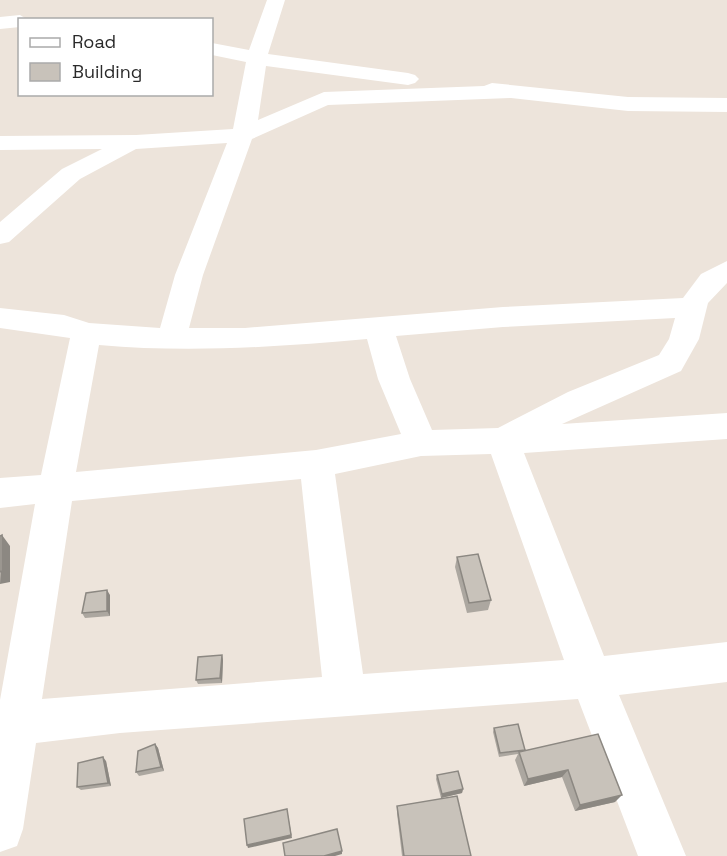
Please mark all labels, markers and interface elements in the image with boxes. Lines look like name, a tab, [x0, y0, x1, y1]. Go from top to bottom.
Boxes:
legend	[18, 18, 213, 96]
text: Road	[72, 30, 116, 53]
text: Building	[72, 60, 142, 83]

